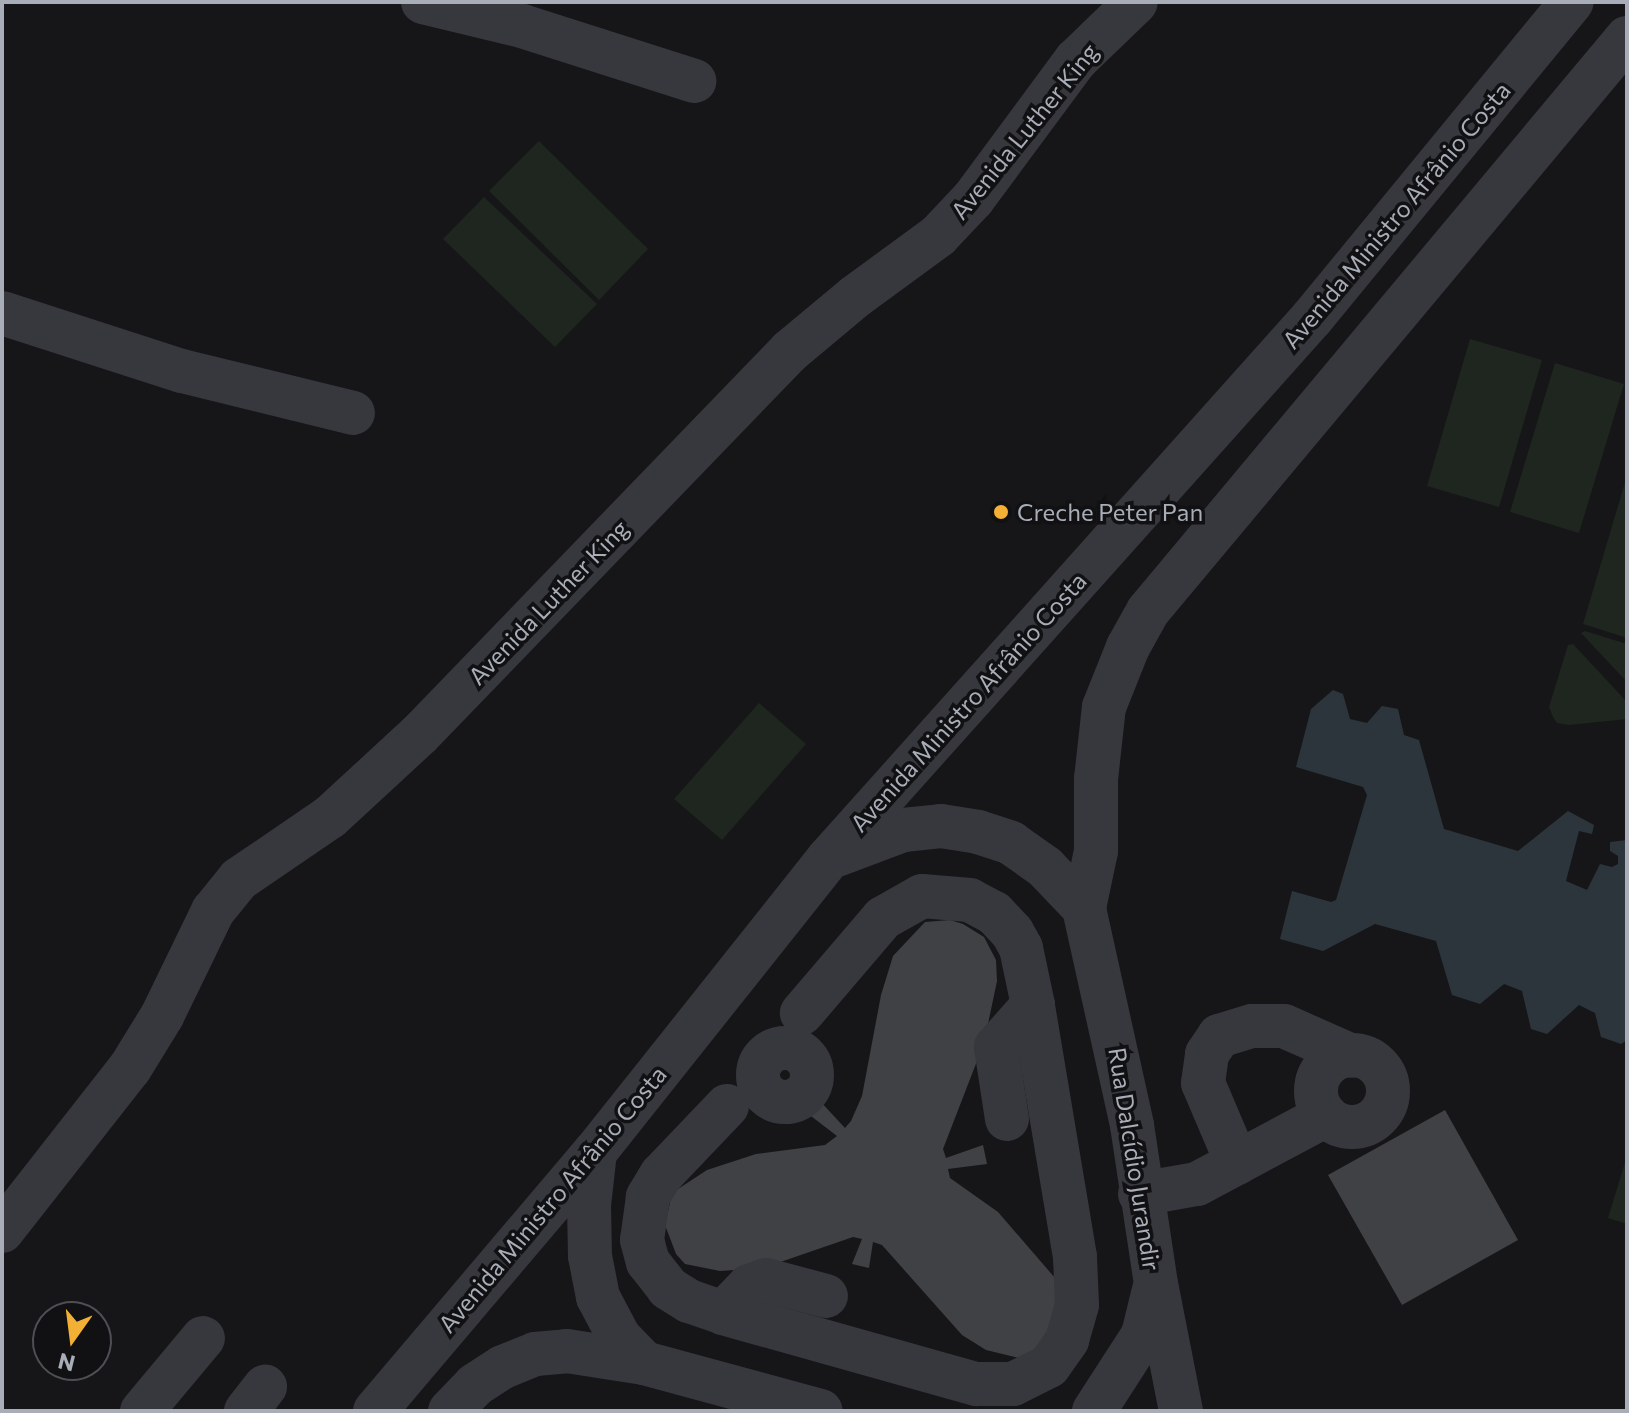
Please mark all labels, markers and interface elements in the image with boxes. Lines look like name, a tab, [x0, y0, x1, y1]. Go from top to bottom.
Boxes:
street label: Avenida Luther King	[944, 37, 1104, 225]
street label: Avenida Ministro Afrânio Costa	[1276, 76, 1516, 354]
place label: Creche Peter Pan	[1017, 498, 1203, 526]
marker: Creche Peter Pan	[992, 503, 1010, 521]
street label: Avenida Luther King	[462, 514, 634, 690]
street label: Avenida Ministro Afrânio Costa	[844, 566, 1092, 838]
street label: Rua Dalcídio Jurandir	[1103, 1045, 1167, 1273]
street label: Avenida Ministro Afrânio Costa	[432, 1060, 672, 1338]
north arrow	[32, 1301, 112, 1381]
text: N	[55, 1348, 78, 1378]

